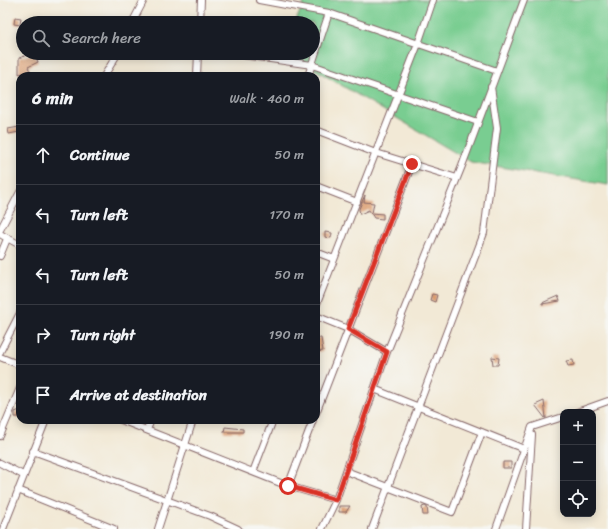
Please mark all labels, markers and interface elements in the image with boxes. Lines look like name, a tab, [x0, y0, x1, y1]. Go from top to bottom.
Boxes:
search box	[16, 16, 320, 60]
text: Search here	[62, 25, 141, 51]
icon: search	[30, 27, 52, 49]
text: 6 min	[32, 83, 73, 113]
text: Walk · 460 m	[230, 87, 304, 110]
text: Continue	[70, 142, 130, 168]
text: 50 m	[274, 143, 304, 166]
icon: ahead	[32, 144, 54, 166]
route end	[403, 155, 421, 173]
text: Turn left	[70, 202, 128, 228]
text: 170 m	[269, 203, 304, 226]
icon: left	[32, 204, 54, 226]
text: Turn left	[70, 262, 128, 288]
text: 50 m	[274, 263, 304, 286]
icon: left	[32, 264, 54, 286]
text: Turn right	[70, 322, 135, 348]
text: 190 m	[269, 323, 304, 346]
icon: right	[32, 324, 54, 346]
text: Arrive at destination	[70, 382, 207, 408]
icon: arrive	[32, 384, 54, 406]
map controls	[560, 409, 596, 517]
button: +	[560, 409, 596, 445]
button: −	[560, 445, 596, 481]
route start	[279, 477, 297, 495]
button: locate	[560, 481, 596, 517]

